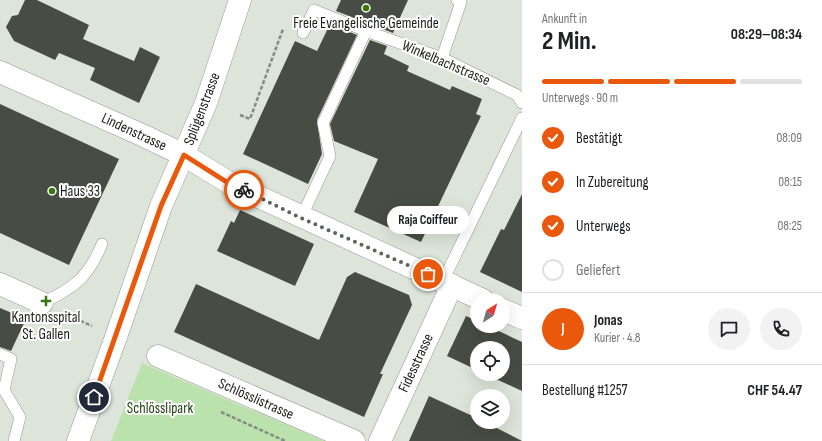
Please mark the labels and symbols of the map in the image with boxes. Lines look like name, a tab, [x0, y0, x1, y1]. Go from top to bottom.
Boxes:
marker: Freie Evangelische Gemeinde	[361, 3, 371, 13]
place label: Freie Evangelische Gemeinde	[293, 14, 439, 33]
street label: Winkelbachstrasse	[399, 36, 493, 90]
street label: Splügenstrasse	[179, 70, 225, 148]
street label: Lindenstrasse	[98, 109, 170, 155]
courier	[224, 170, 264, 210]
place label: Haus 33	[60, 182, 100, 201]
marker: Haus 33	[47, 186, 57, 196]
callout: Raja Coiffeur	[387, 206, 469, 234]
pin	[411, 257, 445, 291]
north arrow	[470, 293, 510, 333]
marker: Kantonsspital St. Gallen	[40, 295, 52, 307]
place label: Kantonsspital St. Gallen	[12, 308, 80, 344]
street label: Fidesstrasse	[394, 331, 438, 395]
street label: Schlösslistrasse	[215, 374, 297, 424]
pin	[77, 380, 111, 414]
park label: Schlösslipark	[127, 399, 193, 418]

